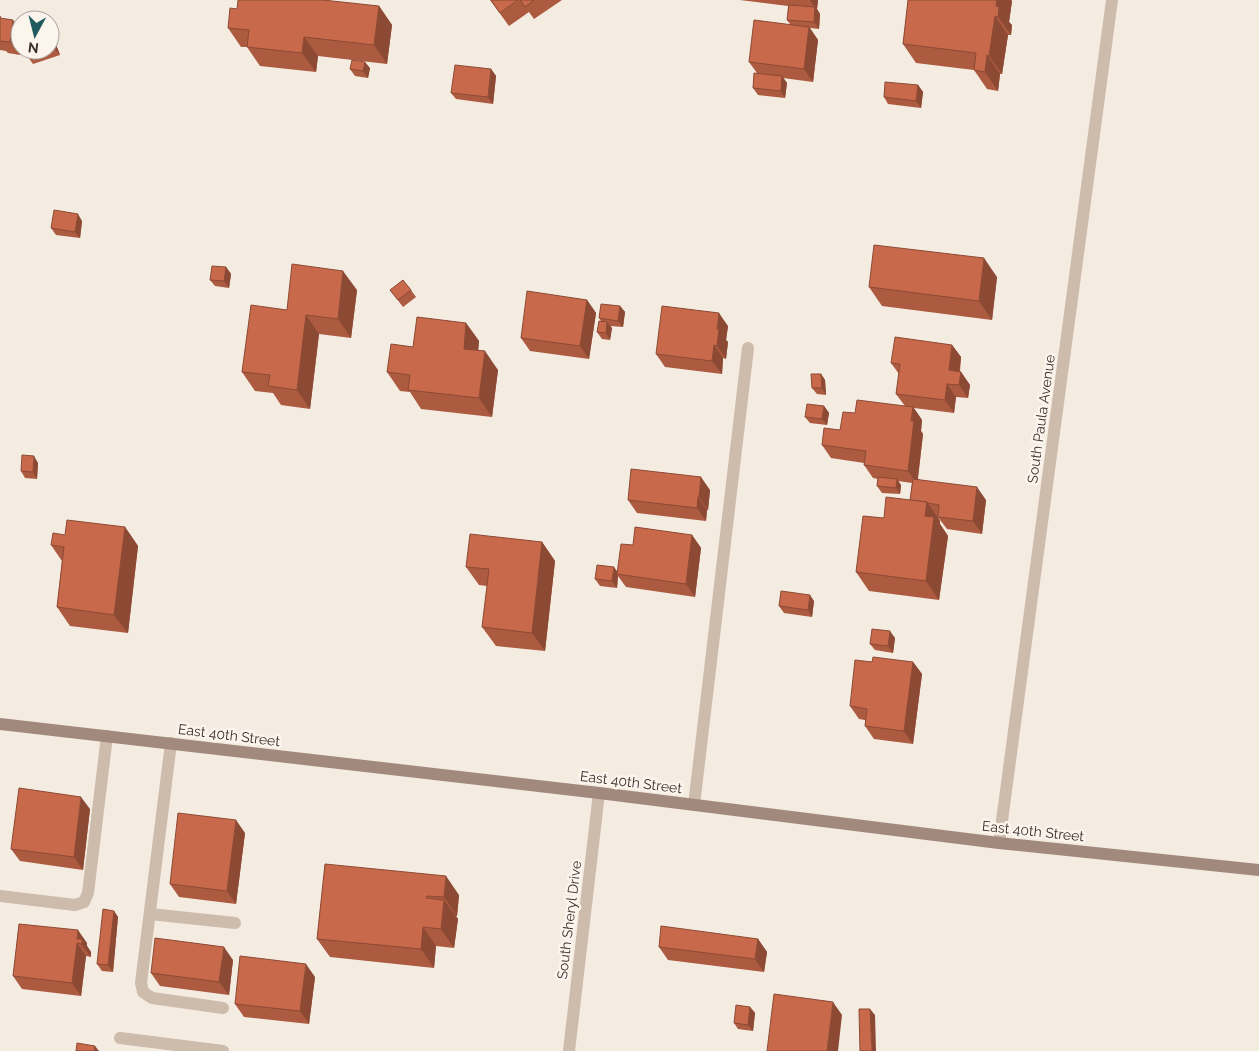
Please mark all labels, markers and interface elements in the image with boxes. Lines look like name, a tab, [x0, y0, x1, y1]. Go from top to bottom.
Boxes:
north arrow	[10, 10, 60, 60]
text: N	[27, 39, 40, 56]
street label: South Paula Avenue	[1024, 354, 1058, 484]
street label: East 40th Street	[177, 721, 281, 749]
street label: East 40th Street	[579, 768, 683, 796]
street label: East 40th Street	[981, 818, 1085, 844]
street label: South Sheryl Drive	[554, 860, 584, 980]

